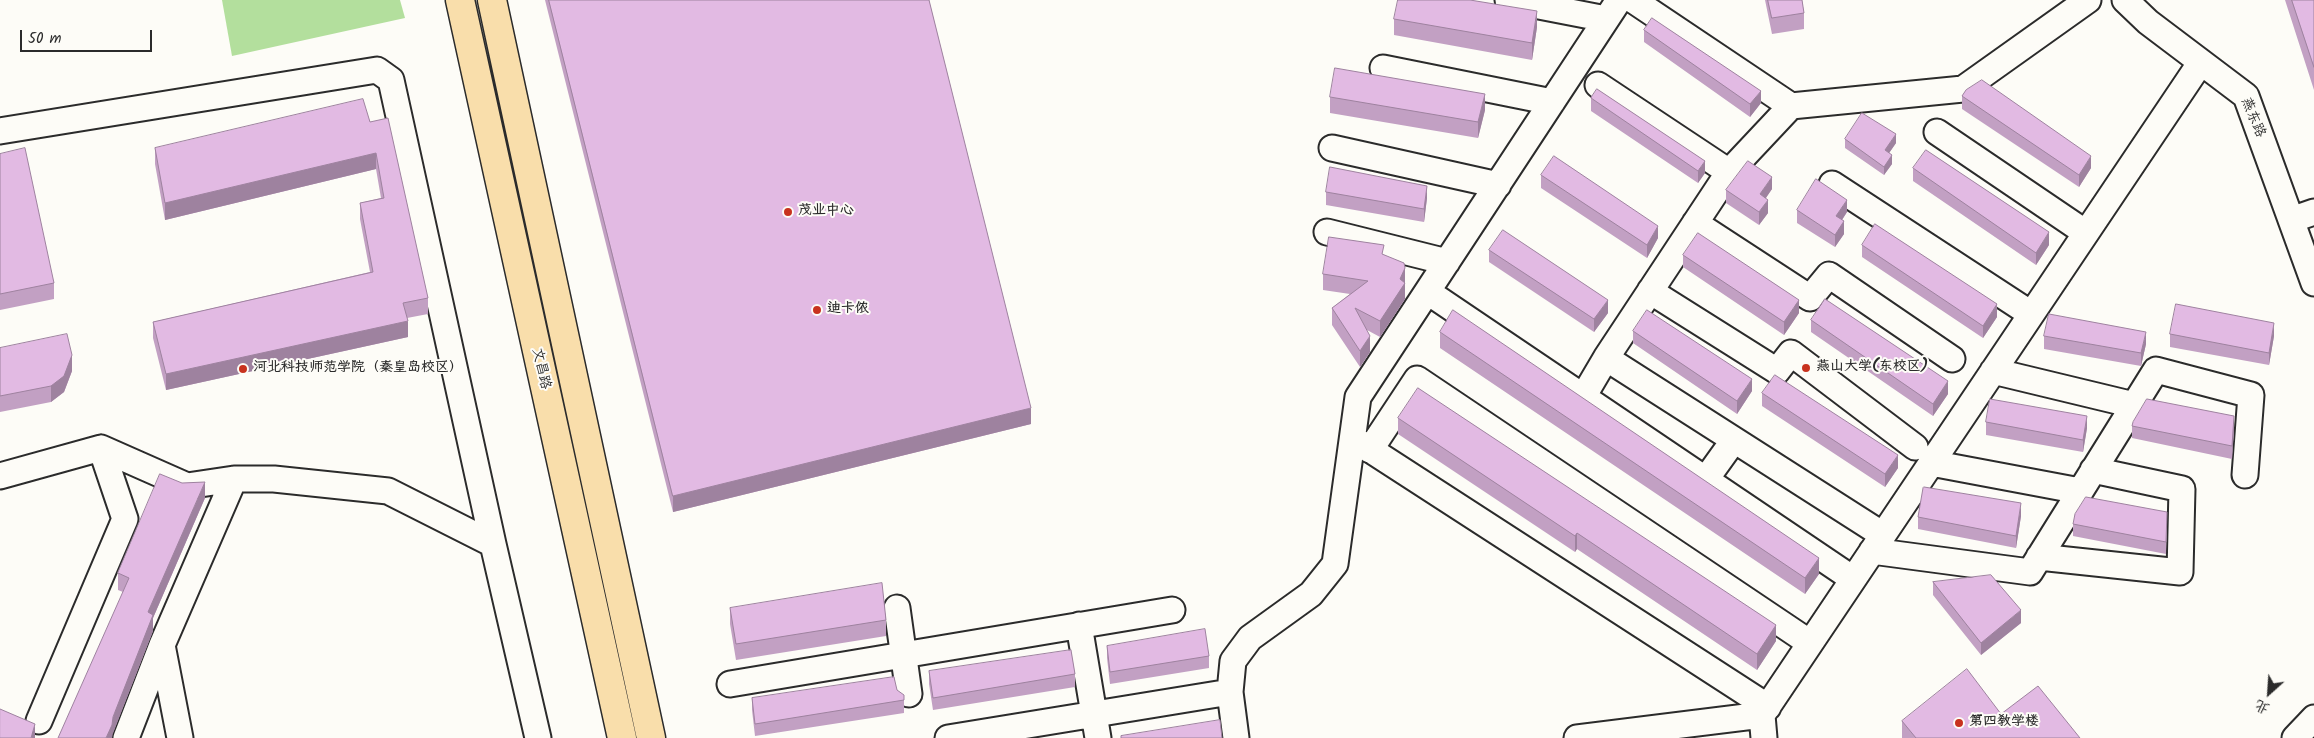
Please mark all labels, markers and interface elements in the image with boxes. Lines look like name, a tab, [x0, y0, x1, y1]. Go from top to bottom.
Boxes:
scale bar	[22, 20, 155, 52]
text: 50 m	[28, 27, 62, 51]
street label: 燕东路	[2236, 95, 2268, 141]
place label: 茂业中心	[798, 204, 854, 220]
marker: 茂业中心	[782, 206, 794, 218]
place label: 迪卡侬	[827, 302, 869, 318]
marker: 迪卡侬	[811, 304, 823, 316]
street label: 文昌路	[527, 347, 553, 391]
place label: 燕山大学(东校区)	[1816, 360, 1928, 376]
place label: 河北科技师范学院（秦皇岛校区）	[253, 361, 463, 377]
marker: 燕山大学(东校区)	[1800, 362, 1812, 374]
marker: 河北科技师范学院（秦皇岛校区）	[237, 363, 249, 375]
north arrow	[2244, 668, 2294, 718]
text: 北	[2251, 694, 2274, 719]
place label: 第四教学楼	[1969, 715, 2039, 731]
marker: 第四教学楼	[1953, 717, 1965, 729]

